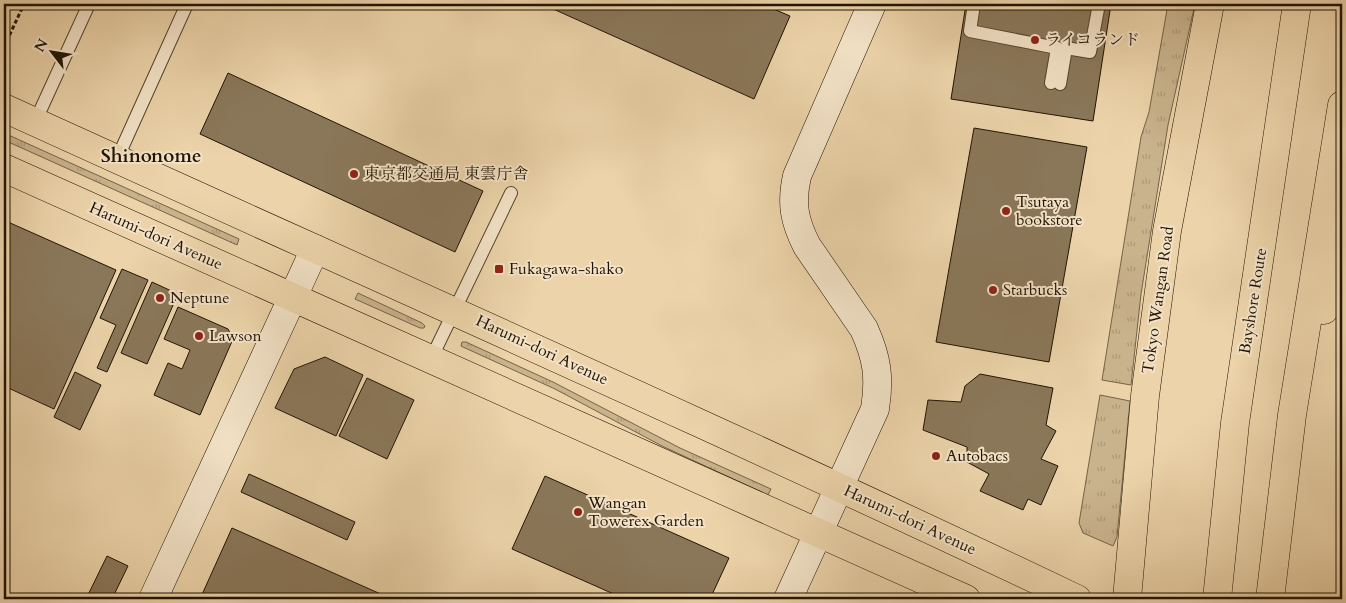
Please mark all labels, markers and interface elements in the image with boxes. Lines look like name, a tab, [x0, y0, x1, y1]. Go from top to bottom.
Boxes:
north arrow	[28, 28, 78, 78]
place label: ライコランド	[1045, 29, 1140, 51]
marker: ライコランド	[1029, 34, 1041, 46]
text: N	[30, 35, 53, 56]
district label: Shinonome	[101, 143, 201, 169]
place label: 東京都交通局 東雲庁舎	[364, 163, 528, 185]
marker: 東京都交通局 東雲庁舎	[348, 168, 360, 180]
place label: Tsutaya bookstore	[1016, 191, 1083, 231]
street label: Harumi-dori Avenue	[86, 197, 226, 275]
marker: Tsutaya bookstore	[1000, 205, 1012, 217]
street label: Tokyo Wangan Road	[1137, 224, 1179, 375]
street label: Bayshore Route	[1234, 246, 1272, 356]
place label: Fukagawa-shako	[509, 258, 624, 280]
marker: Fukagawa-shako	[493, 263, 505, 275]
place label: Starbucks	[1003, 279, 1067, 301]
marker: Starbucks	[987, 284, 999, 296]
place label: Neptune	[170, 287, 230, 309]
marker: Neptune	[154, 292, 166, 304]
street label: Harumi-dori Avenue	[472, 310, 612, 390]
place label: Lawson	[209, 325, 262, 347]
marker: Lawson	[193, 330, 205, 342]
place label: Autobacs	[946, 445, 1008, 467]
marker: Autobacs	[930, 450, 942, 462]
street label: Harumi-dori Avenue	[840, 480, 980, 560]
place label: Wangan Towerex Garden	[587, 492, 704, 532]
marker: Wangan Towerex Garden	[572, 506, 584, 518]

